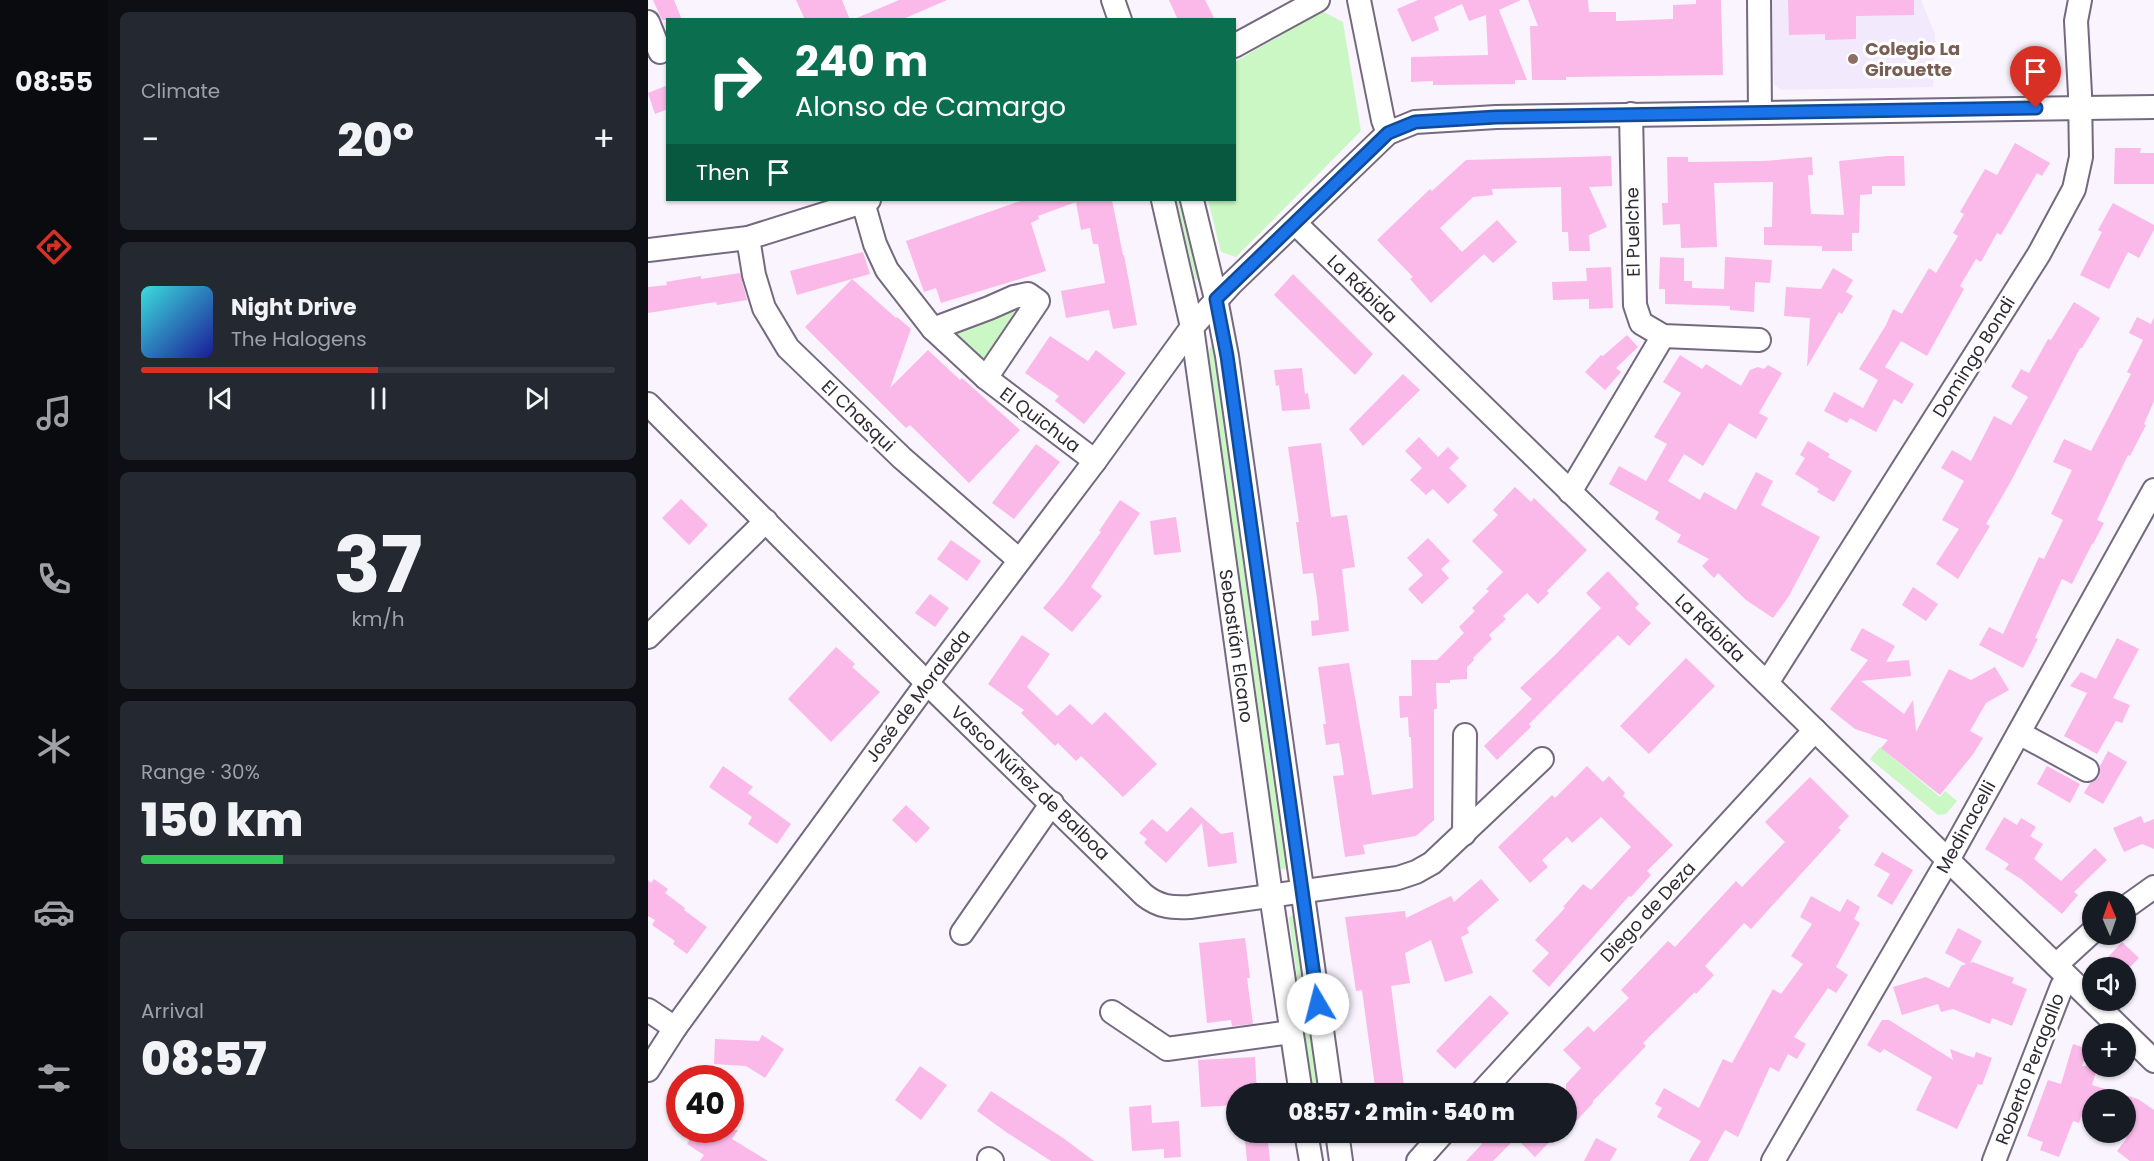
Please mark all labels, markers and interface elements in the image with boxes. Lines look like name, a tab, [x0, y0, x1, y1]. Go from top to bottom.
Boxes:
text: 240 m	[795, 32, 928, 91]
place label: Colegio La Girouette	[1865, 36, 1960, 82]
icon: right	[696, 42, 774, 120]
pin	[2010, 46, 2061, 108]
marker: Colegio La Girouette	[1846, 52, 1860, 66]
icon: arrive	[2019, 55, 2052, 88]
text: 08:55	[15, 63, 93, 100]
text: Climate	[141, 77, 220, 105]
text: Alonso de Camargo	[795, 88, 1066, 125]
text: 20°	[337, 109, 414, 172]
text: −	[141, 116, 159, 163]
text: +	[592, 116, 615, 163]
icon: arrive	[762, 156, 795, 189]
text: Then	[696, 157, 750, 188]
street label: El Puelche	[1619, 187, 1646, 277]
icon: directions	[33, 226, 75, 268]
street label: La Rábida	[1322, 249, 1403, 328]
text: Night Drive	[231, 292, 357, 323]
street label: Domingo Bondi	[1926, 292, 2021, 422]
text: The Halogens	[231, 325, 367, 353]
street label: El Chasqui	[816, 374, 901, 457]
street label: El Quichua	[995, 381, 1086, 458]
icon: previous	[204, 382, 237, 415]
icon: pause	[362, 382, 395, 415]
icon: next	[520, 382, 553, 415]
icon: music	[33, 392, 75, 434]
text: 37	[334, 510, 422, 619]
icon: phone	[33, 558, 75, 600]
street label: Sebastián Elcano	[1213, 568, 1260, 724]
street label: La Rábida	[1670, 588, 1751, 667]
text: km/h	[351, 605, 405, 633]
street label: José de Moraleda	[859, 624, 976, 767]
street label: Vasco Núñez de Balboa	[945, 700, 1115, 865]
icon: climate	[33, 725, 75, 767]
text: Range · 30%	[141, 758, 260, 786]
street label: Medinacelli	[1930, 776, 2001, 878]
text: 150 km	[141, 789, 303, 852]
street label: Diego de Deza	[1594, 856, 1701, 967]
icon: car	[33, 891, 75, 933]
north arrow	[2082, 891, 2136, 945]
map controls	[2082, 891, 2136, 1143]
button: sound	[2082, 957, 2136, 1011]
position arrow	[1286, 972, 1350, 1036]
street label: Roberto Peragallo	[1989, 989, 2070, 1148]
text: Arrival	[141, 997, 204, 1025]
button: +	[2082, 1023, 2136, 1077]
text: 08:57	[141, 1028, 267, 1091]
icon: filters	[33, 1057, 75, 1099]
speed limit sign: 40	[666, 1065, 744, 1143]
button: −	[2082, 1089, 2136, 1143]
text: 08:57 · 2 min · 540 m	[1288, 1097, 1515, 1128]

